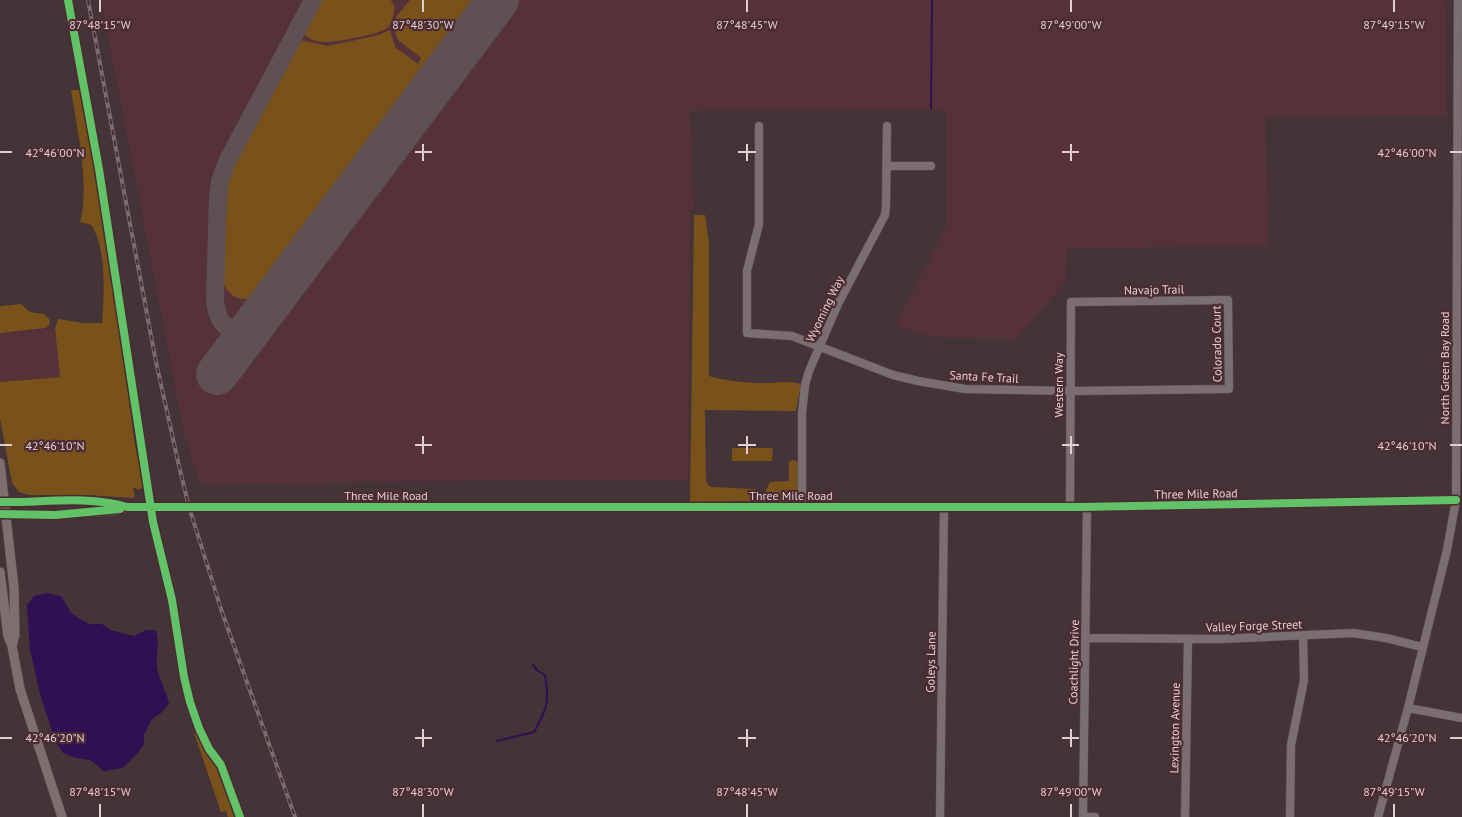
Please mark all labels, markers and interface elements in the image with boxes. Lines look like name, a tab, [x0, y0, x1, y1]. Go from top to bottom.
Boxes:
text: 87°48'15"W	[69, 17, 131, 32]
text: 87°48'30"W	[392, 17, 454, 32]
text: 87°48'45"W	[716, 17, 778, 32]
text: 87°49'00"W	[1040, 17, 1102, 32]
text: 87°49'15"W	[1363, 17, 1425, 32]
text: 42°46'00"N	[25, 145, 85, 160]
text: 42°46'00"N	[1377, 145, 1437, 160]
street label: Wyoming Way	[802, 273, 847, 344]
street label: Navajo Trail	[1124, 281, 1185, 298]
street label: Colorado Court	[1208, 306, 1225, 383]
street label: North Green Bay Road	[1437, 312, 1452, 424]
street label: Western Way	[1051, 352, 1066, 418]
street label: Santa Fe Trail	[949, 367, 1020, 386]
text: 42°46'10"N	[25, 438, 85, 453]
text: 42°46'10"N	[1377, 438, 1437, 453]
street label: Three Mile Road	[1154, 485, 1238, 502]
street label: Three Mile Road	[344, 488, 428, 503]
street label: Three Mile Road	[749, 488, 833, 503]
street label: Valley Forge Street	[1205, 616, 1302, 635]
street label: Coachlight Drive	[1065, 620, 1082, 704]
street label: Goleys Lane	[922, 631, 939, 693]
street label: Lexington Avenue	[1166, 682, 1183, 774]
text: 42°46'20"N	[25, 730, 85, 745]
text: 42°46'20"N	[1377, 730, 1437, 745]
text: 87°48'15"W	[69, 784, 131, 799]
text: 87°48'30"W	[392, 784, 454, 799]
text: 87°48'45"W	[716, 784, 778, 799]
text: 87°49'00"W	[1040, 784, 1102, 799]
text: 87°49'15"W	[1363, 784, 1425, 799]

